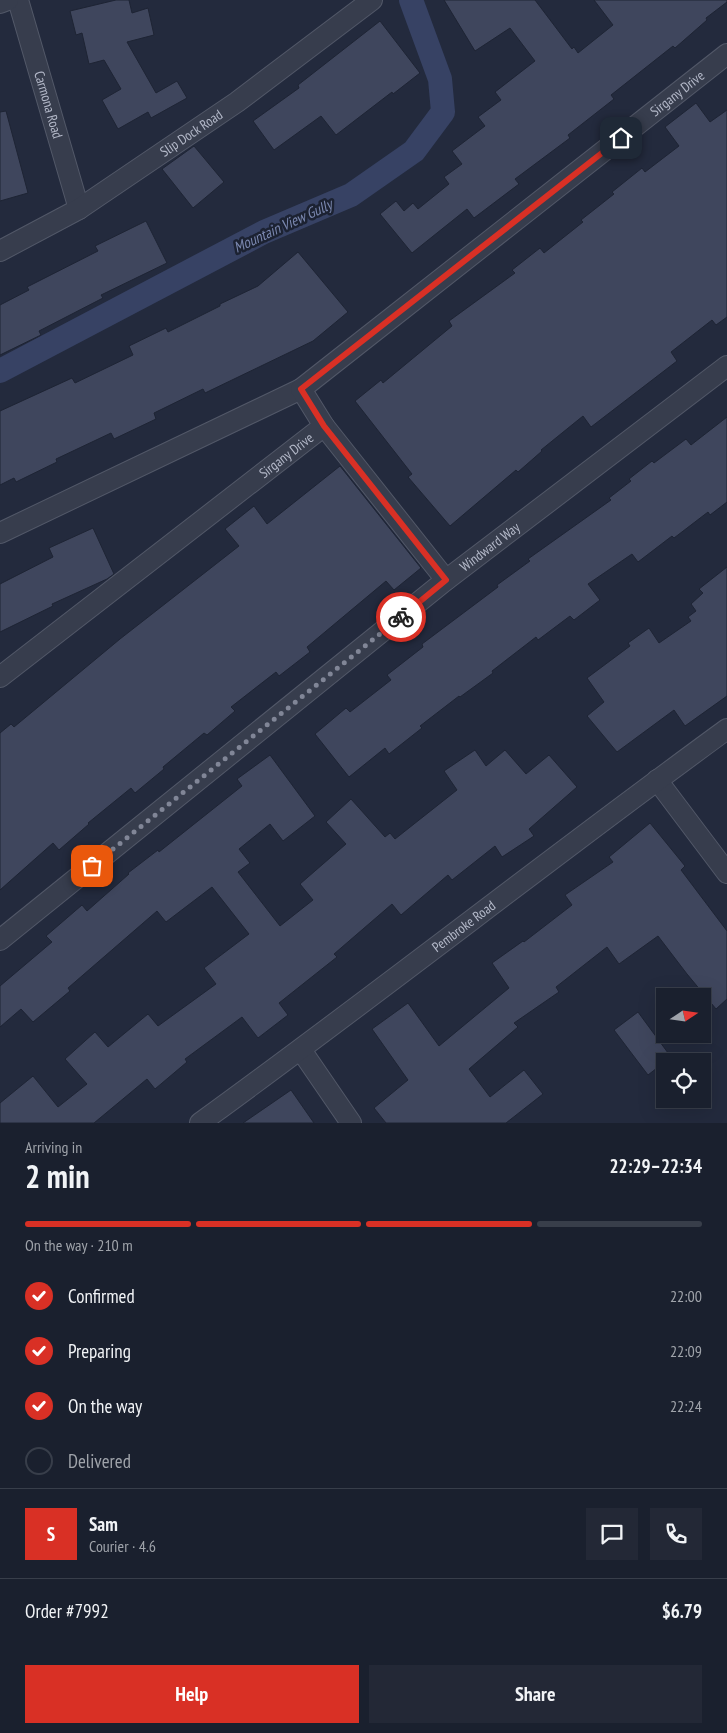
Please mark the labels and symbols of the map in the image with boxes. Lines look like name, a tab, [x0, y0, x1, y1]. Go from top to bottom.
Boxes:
street label: Sirgany Drive	[646, 66, 708, 120]
street label: Carmona Road	[30, 69, 67, 141]
street label: Slip Dock Road	[156, 105, 226, 161]
pin	[600, 117, 642, 159]
water label: Mountain View Gully	[231, 193, 337, 257]
street label: Sirgany Drive	[255, 428, 317, 482]
street label: Windward Way	[456, 518, 524, 575]
courier	[376, 592, 426, 642]
pin	[71, 845, 113, 887]
street label: Pembroke Road	[428, 896, 499, 956]
north arrow	[656, 988, 711, 1042]

